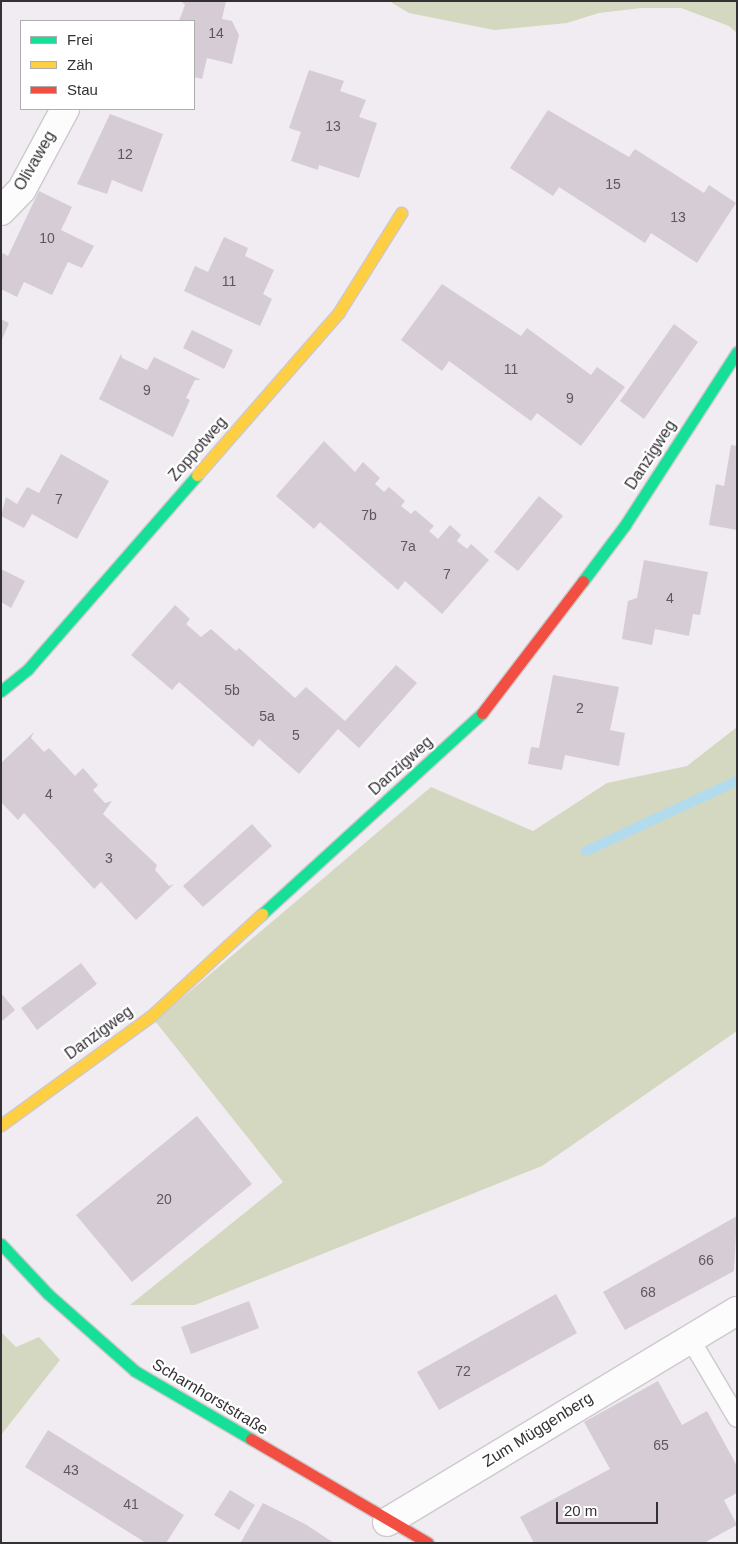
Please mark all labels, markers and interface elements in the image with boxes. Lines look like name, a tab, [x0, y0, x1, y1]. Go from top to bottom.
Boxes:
legend	[20, 20, 195, 110]
house number: 14	[208, 25, 224, 41]
text: Frei	[67, 31, 93, 48]
text: Zäh	[67, 56, 93, 73]
text: Stau	[67, 81, 98, 98]
house number: 13	[325, 118, 341, 134]
street label: Olivaweg	[10, 128, 60, 194]
house number: 12	[117, 146, 133, 162]
house number: 15	[605, 176, 621, 192]
house number: 13	[670, 209, 686, 225]
house number: 10	[39, 230, 55, 246]
house number: 11	[222, 273, 236, 289]
house number: 11	[504, 361, 518, 377]
house number: 9	[143, 382, 151, 398]
house number: 9	[566, 390, 574, 406]
street label: Zoppotweg	[165, 413, 231, 485]
street label: Danzigweg	[621, 417, 681, 493]
house number: 7	[55, 491, 63, 507]
house number: 7b	[361, 507, 377, 523]
house number: 7a	[400, 538, 416, 554]
house number: 7	[443, 566, 451, 582]
house number: 4	[666, 590, 674, 606]
house number: 5b	[224, 682, 240, 698]
house number: 2	[576, 700, 584, 716]
house number: 5a	[259, 708, 275, 724]
house number: 5	[292, 727, 300, 743]
street label: Danzigweg	[365, 732, 437, 800]
house number: 4	[45, 786, 53, 802]
house number: 3	[105, 850, 113, 866]
street label: Danzigweg	[61, 1002, 137, 1064]
house number: 20	[156, 1191, 172, 1207]
house number: 66	[698, 1252, 714, 1268]
house number: 68	[640, 1284, 656, 1300]
street label: Scharnhorststraße	[149, 1355, 271, 1439]
house number: 72	[455, 1363, 471, 1379]
street label: Zum Müggenberg	[479, 1388, 597, 1472]
house number: 65	[653, 1437, 669, 1453]
house number: 43	[63, 1462, 79, 1478]
scale bar	[558, 1492, 660, 1524]
house number: 41	[123, 1496, 139, 1512]
text: 20 m	[564, 1502, 597, 1519]

